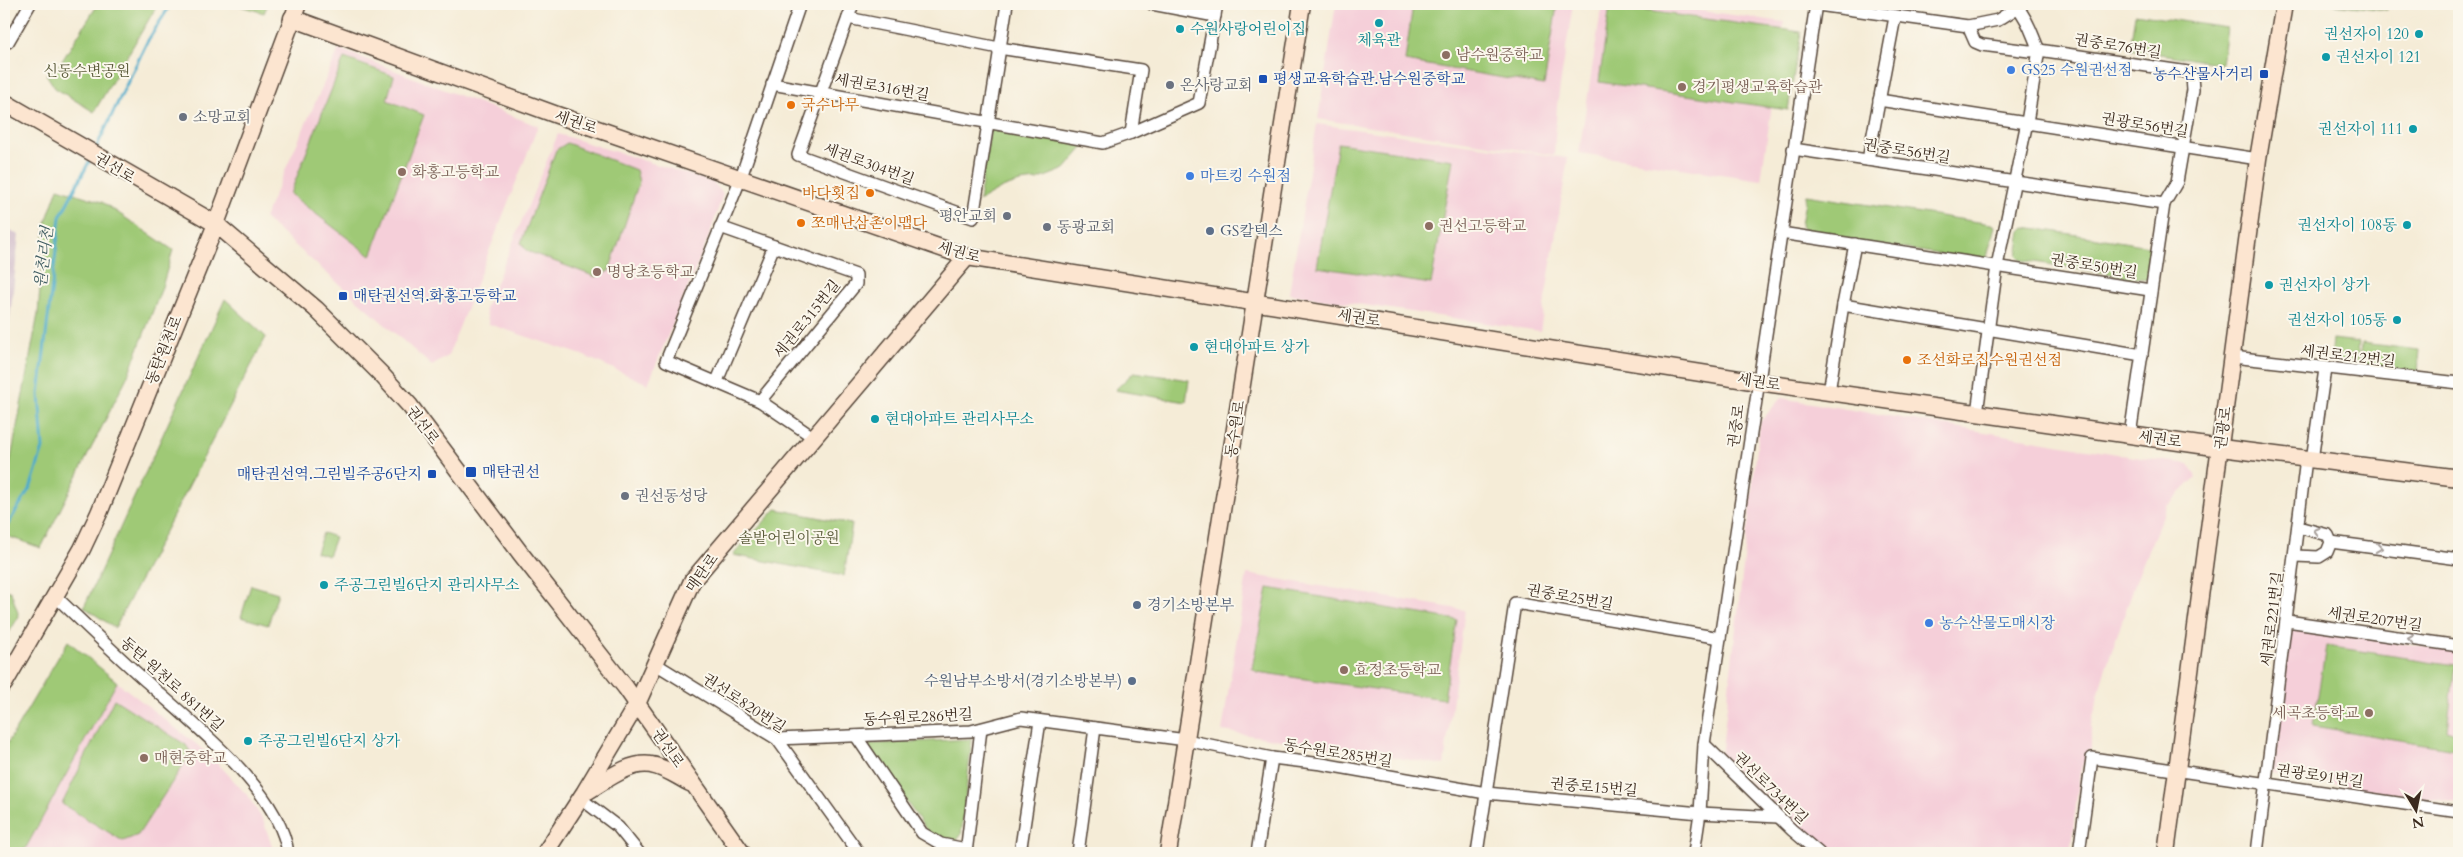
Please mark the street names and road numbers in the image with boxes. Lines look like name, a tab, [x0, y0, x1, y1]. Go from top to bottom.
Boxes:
street label: 권중로76번길	[2073, 29, 2163, 63]
street label: 세권로316번길	[833, 69, 931, 105]
street label: 세권로	[552, 105, 600, 139]
street label: 권광로56번길	[2100, 108, 2190, 142]
street label: 권중로56번길	[1862, 134, 1952, 168]
street label: 세권로304번길	[821, 138, 917, 190]
street label: 권선로	[91, 148, 139, 188]
street label: 세권로	[935, 237, 983, 267]
street label: 권중로50번길	[2049, 249, 2139, 283]
street label: 세권로315번길	[769, 276, 845, 362]
street label: 세권로	[1336, 305, 1383, 331]
street label: 동탄원천로	[141, 312, 187, 387]
street label: 세권로212번길	[2299, 340, 2397, 372]
street label: 세권로	[1736, 369, 1783, 395]
street label: 동수원로	[1221, 398, 1249, 459]
street label: 권선로	[402, 402, 444, 449]
street label: 권중로	[1723, 403, 1749, 449]
street label: 권광로	[2210, 405, 2236, 451]
street label: 세권로	[2137, 426, 2183, 452]
street label: 매탄로	[681, 549, 723, 596]
street label: 세권로221번길	[2256, 570, 2288, 668]
street label: 권중로25번길	[1525, 580, 1615, 614]
street label: 세권로207번길	[2326, 602, 2424, 636]
street label: 동탄 원천로 881번길	[116, 632, 228, 736]
street label: 권선로820번길	[699, 669, 789, 737]
street label: 동수원로286번길	[863, 704, 973, 730]
street label: 권선로	[647, 724, 689, 772]
street label: 동수원로285번길	[1282, 735, 1394, 771]
street label: 권선로734번길	[1730, 748, 1812, 828]
street label: 권광로91번길	[2275, 760, 2365, 792]
street label: 권중로15번길	[1549, 773, 1639, 801]

